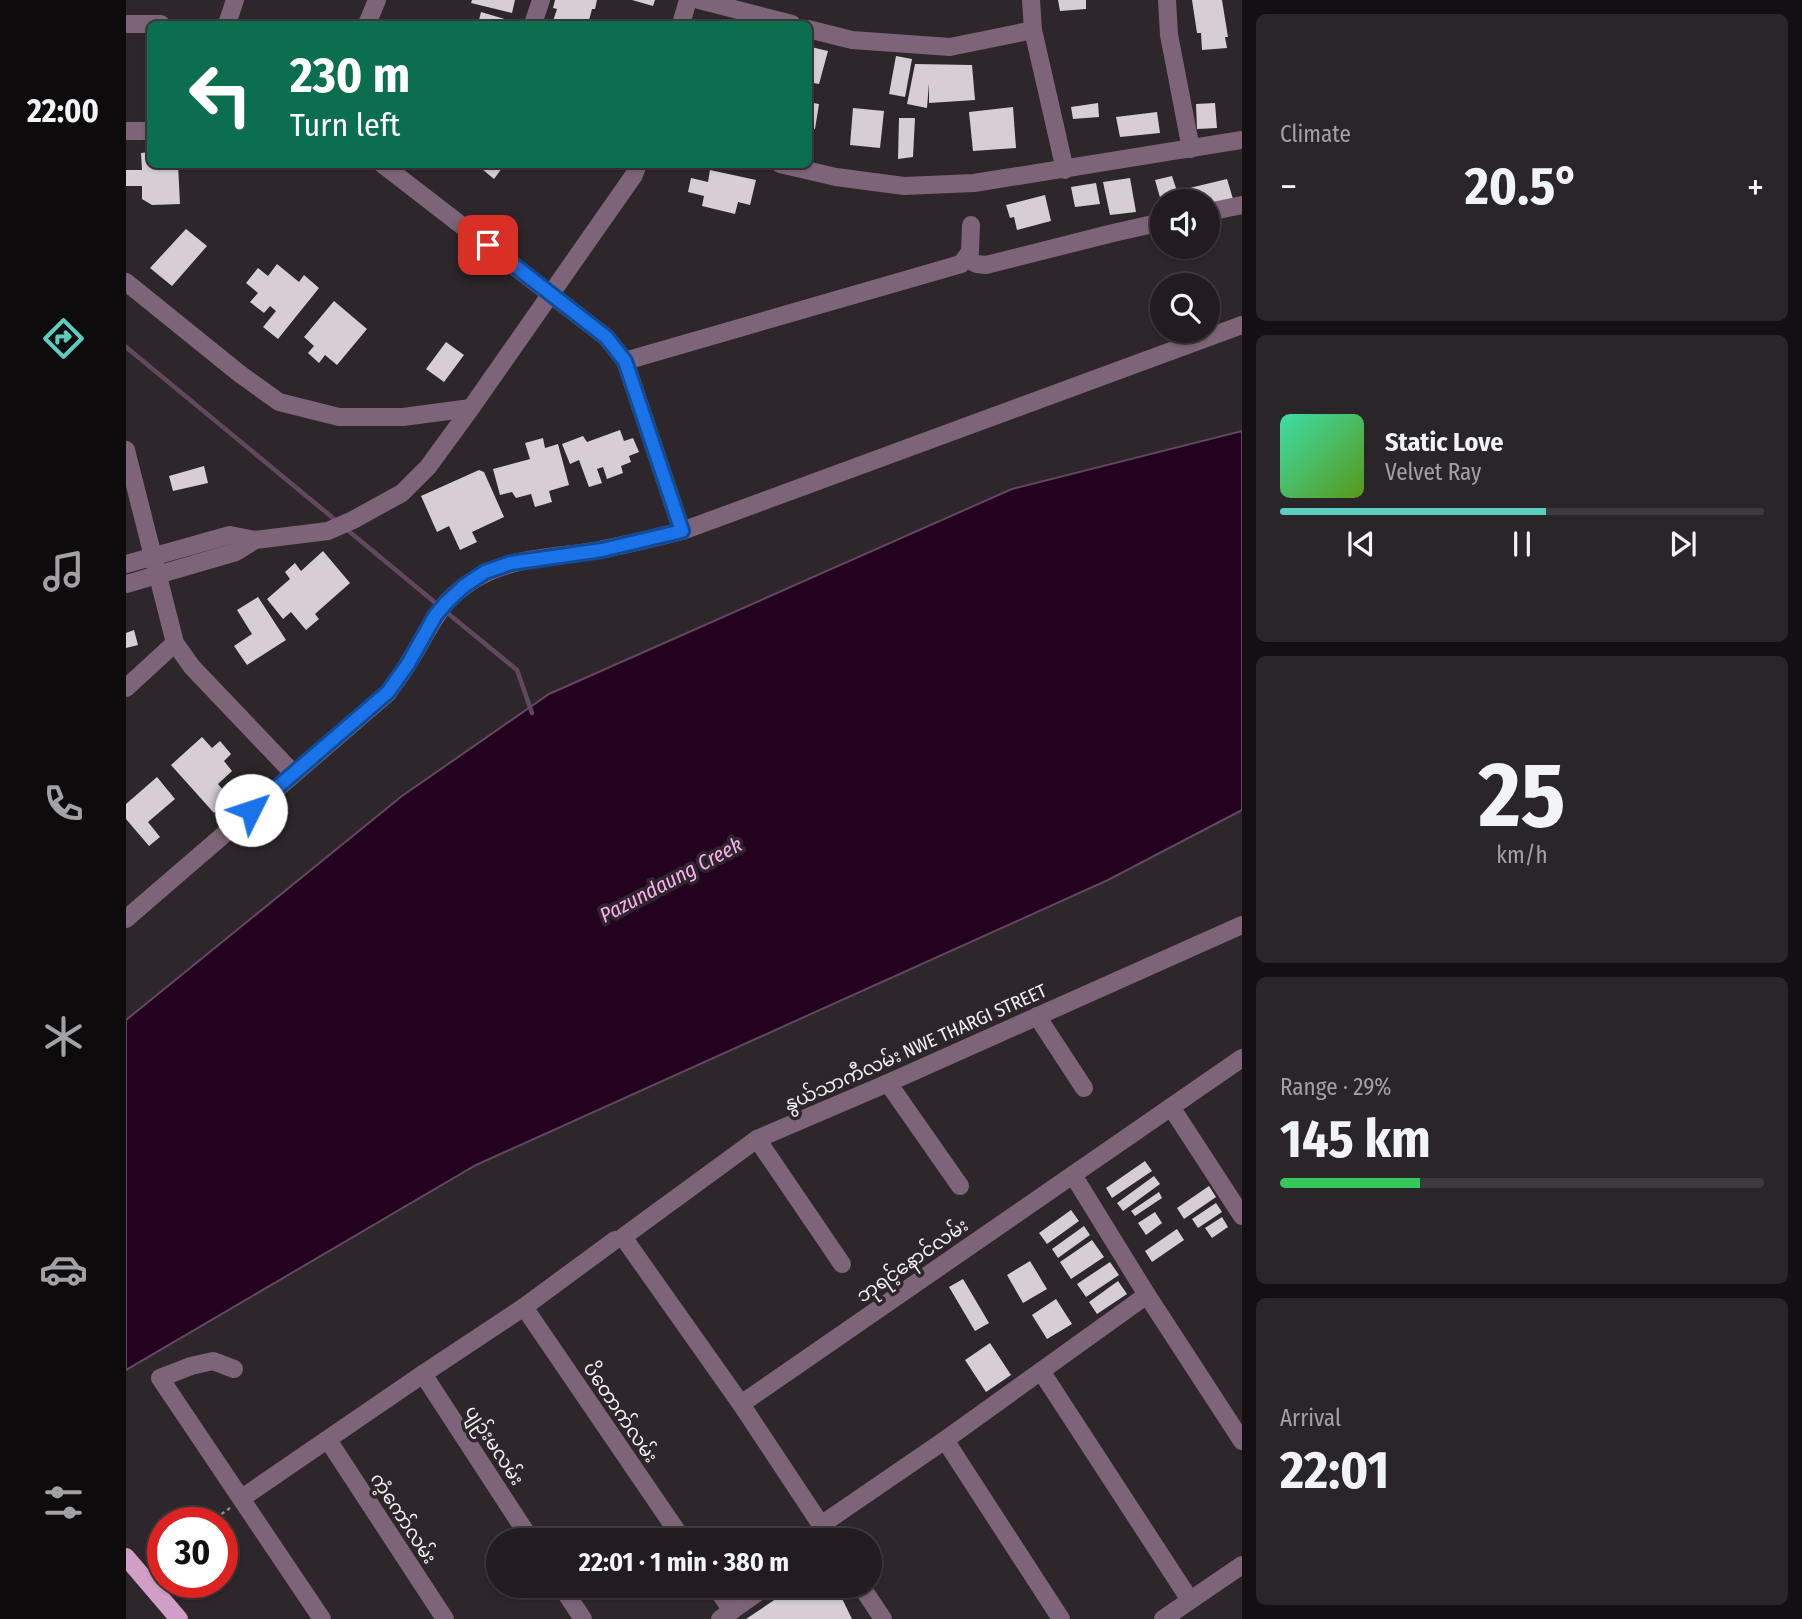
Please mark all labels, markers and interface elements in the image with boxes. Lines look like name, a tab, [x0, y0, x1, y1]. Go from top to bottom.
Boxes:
text: 230 m	[290, 46, 410, 105]
icon: left	[175, 49, 266, 140]
text: 22:00	[27, 92, 99, 130]
text: Turn left	[290, 106, 400, 144]
text: Climate	[1280, 120, 1351, 148]
text: 20.5°	[1465, 155, 1579, 218]
text: −	[1280, 164, 1297, 210]
text: +	[1747, 164, 1764, 210]
map controls	[1150, 189, 1220, 343]
button: sound	[1150, 189, 1220, 259]
pin	[458, 215, 518, 275]
icon: arrive	[469, 226, 507, 264]
button: search	[1150, 273, 1220, 343]
icon: directions	[39, 314, 88, 363]
text: Static Love	[1385, 427, 1503, 458]
text: Velvet Ray	[1385, 458, 1481, 486]
icon: previous	[1342, 525, 1380, 563]
icon: pause	[1503, 525, 1541, 563]
icon: next	[1664, 525, 1702, 563]
icon: music	[39, 547, 88, 596]
text: 25	[1479, 741, 1565, 850]
position arrow	[214, 773, 288, 847]
icon: phone	[39, 779, 88, 828]
water label: Pazundaung Creek	[595, 831, 747, 929]
text: km/h	[1496, 841, 1548, 869]
street label: နွယ်သာကီလမ်း NWE THARGI STREET	[779, 976, 1052, 1120]
icon: climate	[39, 1012, 88, 1061]
text: Range · 29%	[1280, 1073, 1392, 1101]
text: 145 km	[1280, 1108, 1431, 1171]
street label: ဘုရင့်နောင်လမ်း	[850, 1211, 975, 1312]
icon: car	[39, 1245, 88, 1294]
street label: ပိတောက်လမ်း	[578, 1356, 665, 1467]
street label: ပျဉ်းမလမ်း	[457, 1399, 531, 1492]
text: Arrival	[1280, 1404, 1341, 1432]
text: 22:01	[1280, 1439, 1389, 1502]
street label: ကံ့ကော်လမ်း	[364, 1467, 444, 1569]
icon: filters	[39, 1478, 88, 1527]
speed limit sign: 30	[147, 1507, 238, 1598]
text: 22:01 · 1 min · 380 m	[579, 1547, 789, 1578]

